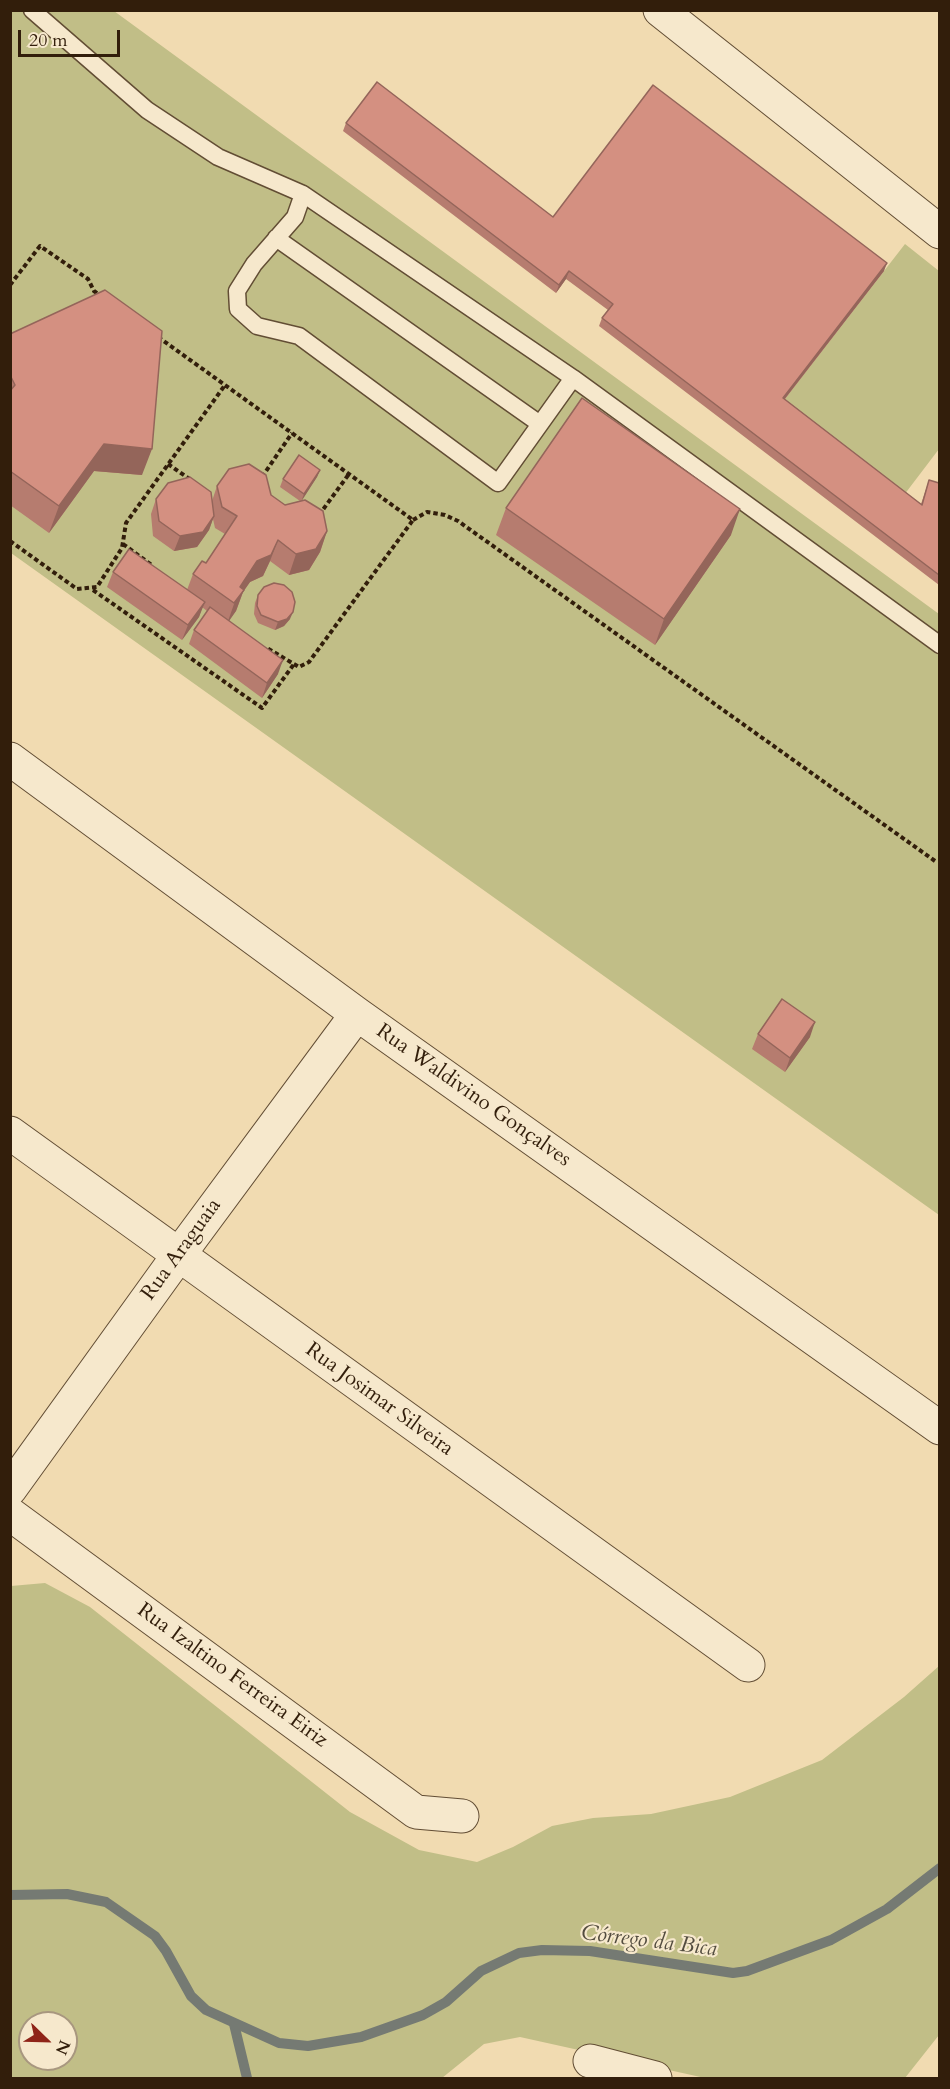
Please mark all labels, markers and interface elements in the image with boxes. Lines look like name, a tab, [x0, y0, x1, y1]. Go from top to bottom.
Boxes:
scale bar	[21, 18, 123, 56]
text: 20 m	[29, 28, 68, 53]
street label: Rua Waldivino Gonçalves	[371, 1019, 575, 1173]
street label: Rua Araguaia	[137, 1194, 227, 1306]
street label: Rua Josimar Silveira	[300, 1338, 458, 1462]
street label: Rua Izaltino Ferreira Eiriz	[132, 1598, 332, 1754]
water label: Córrego da Bica	[580, 1921, 718, 1963]
north arrow	[18, 2011, 78, 2071]
text: N	[50, 2037, 76, 2058]

